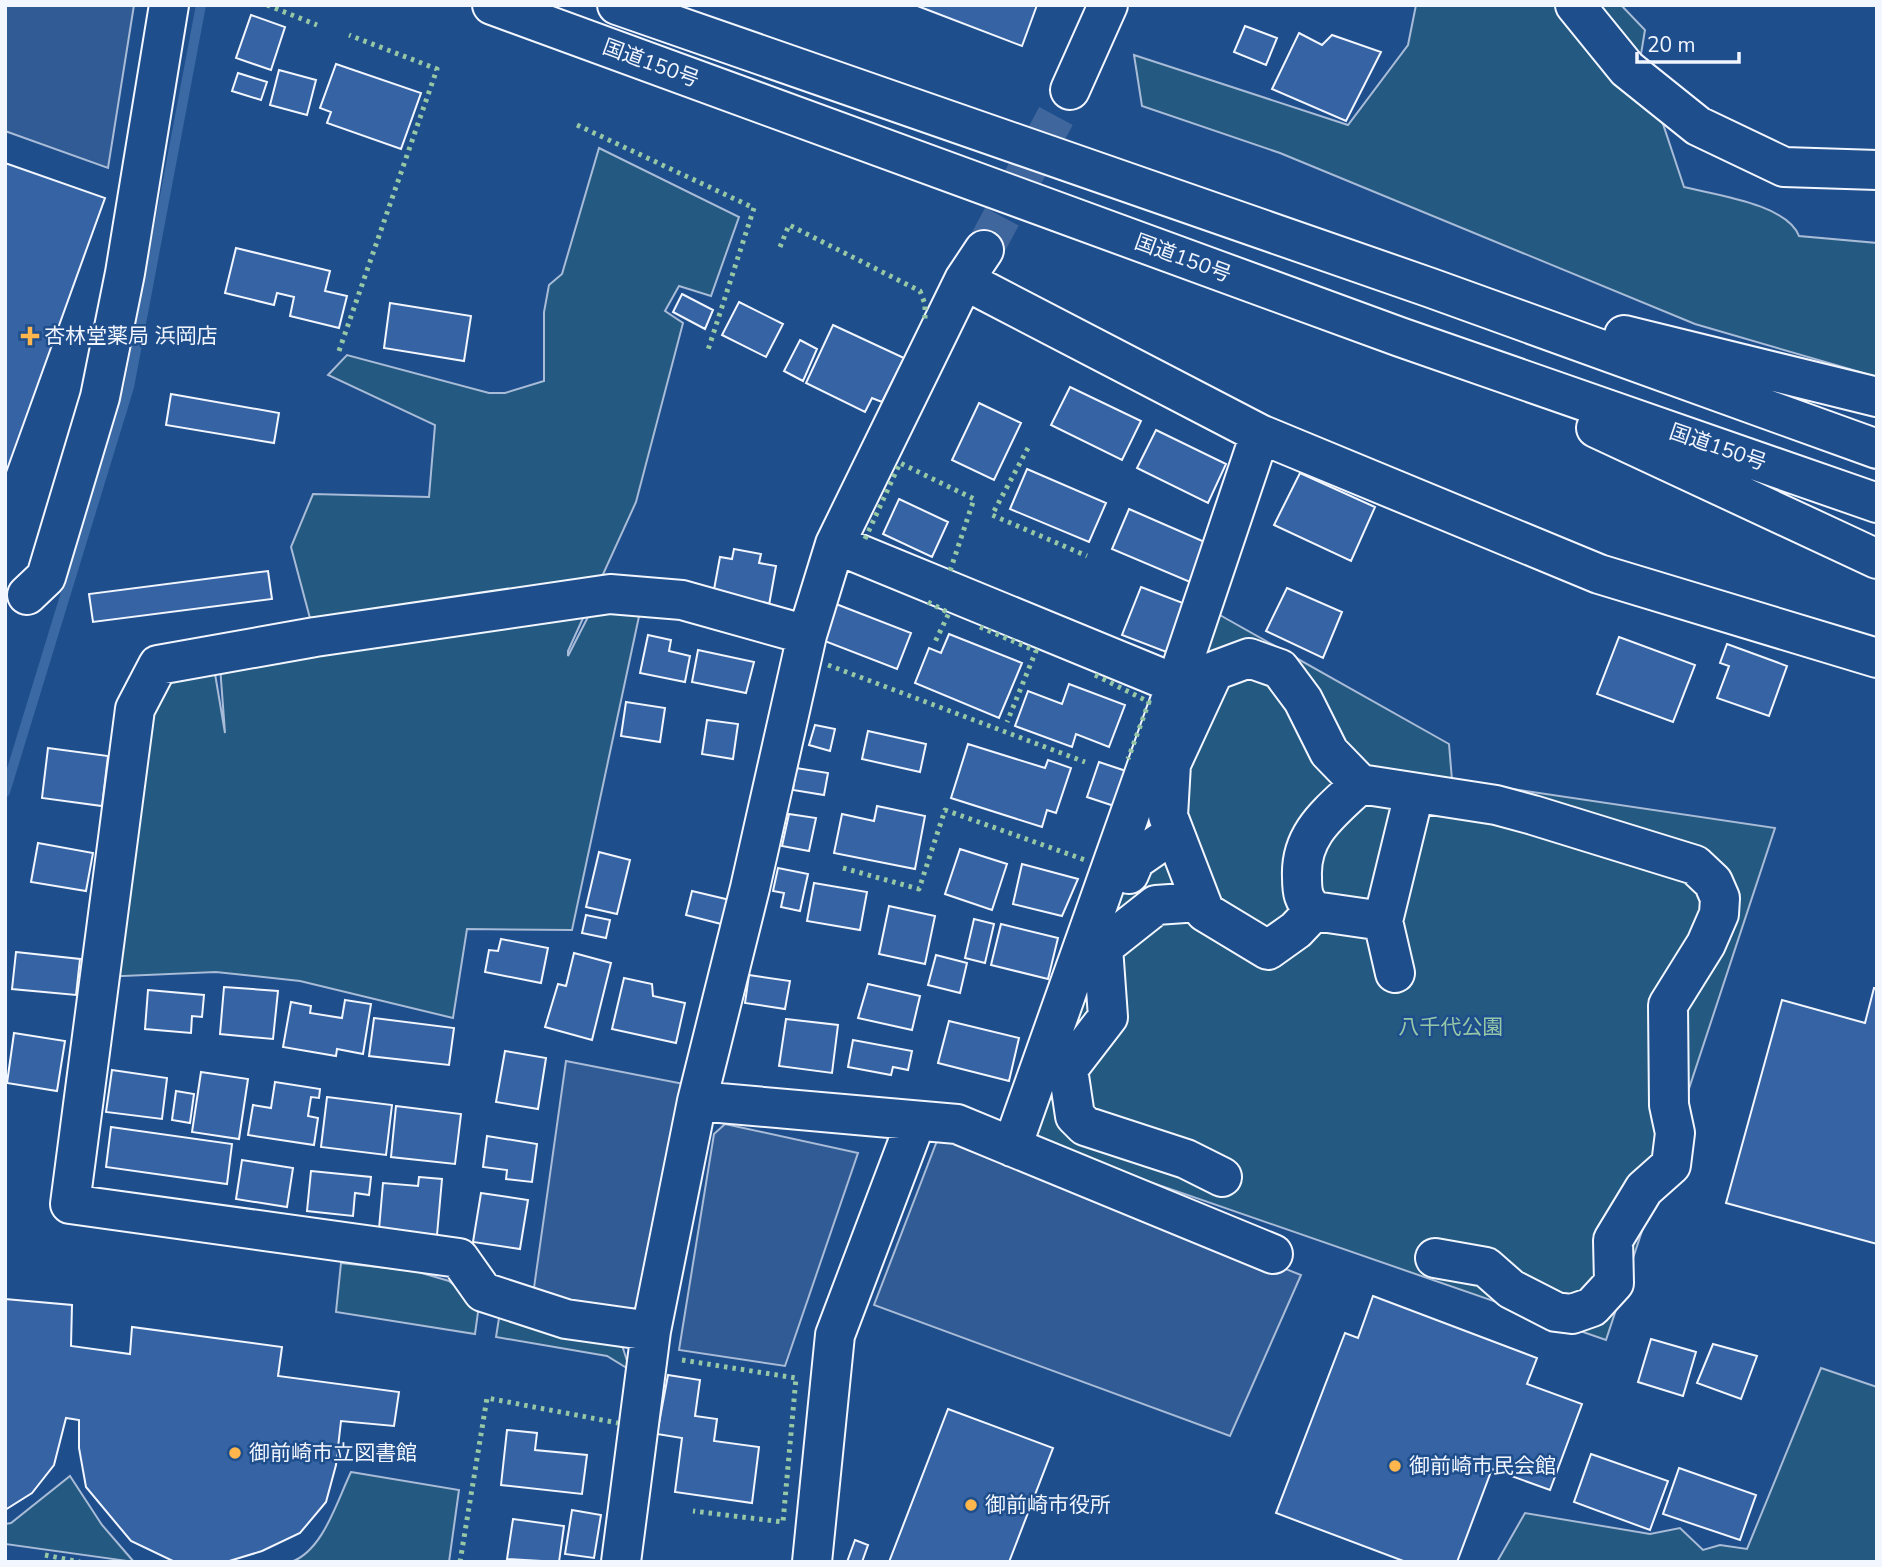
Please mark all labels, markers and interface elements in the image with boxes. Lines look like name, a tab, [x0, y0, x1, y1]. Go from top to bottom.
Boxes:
scale bar	[1637, 21, 1738, 65]
text: 20 m	[1647, 31, 1696, 59]
street label: 国道150号	[599, 33, 703, 93]
street label: 国道150号	[1131, 228, 1235, 288]
place label: 杏林堂薬局 浜岡店	[44, 322, 217, 350]
marker: 杏林堂薬局 浜岡店	[22, 328, 38, 344]
street label: 国道150号	[1666, 417, 1770, 477]
park label: 八千代公園	[1399, 1013, 1504, 1041]
place label: 御前崎市立図書館	[249, 1439, 417, 1467]
marker: 御前崎市立図書館	[227, 1445, 243, 1461]
place label: 御前崎市民会館	[1409, 1452, 1556, 1480]
marker: 御前崎市民会館	[1387, 1458, 1403, 1474]
place label: 御前崎市役所	[985, 1491, 1111, 1519]
marker: 御前崎市役所	[963, 1497, 979, 1513]

